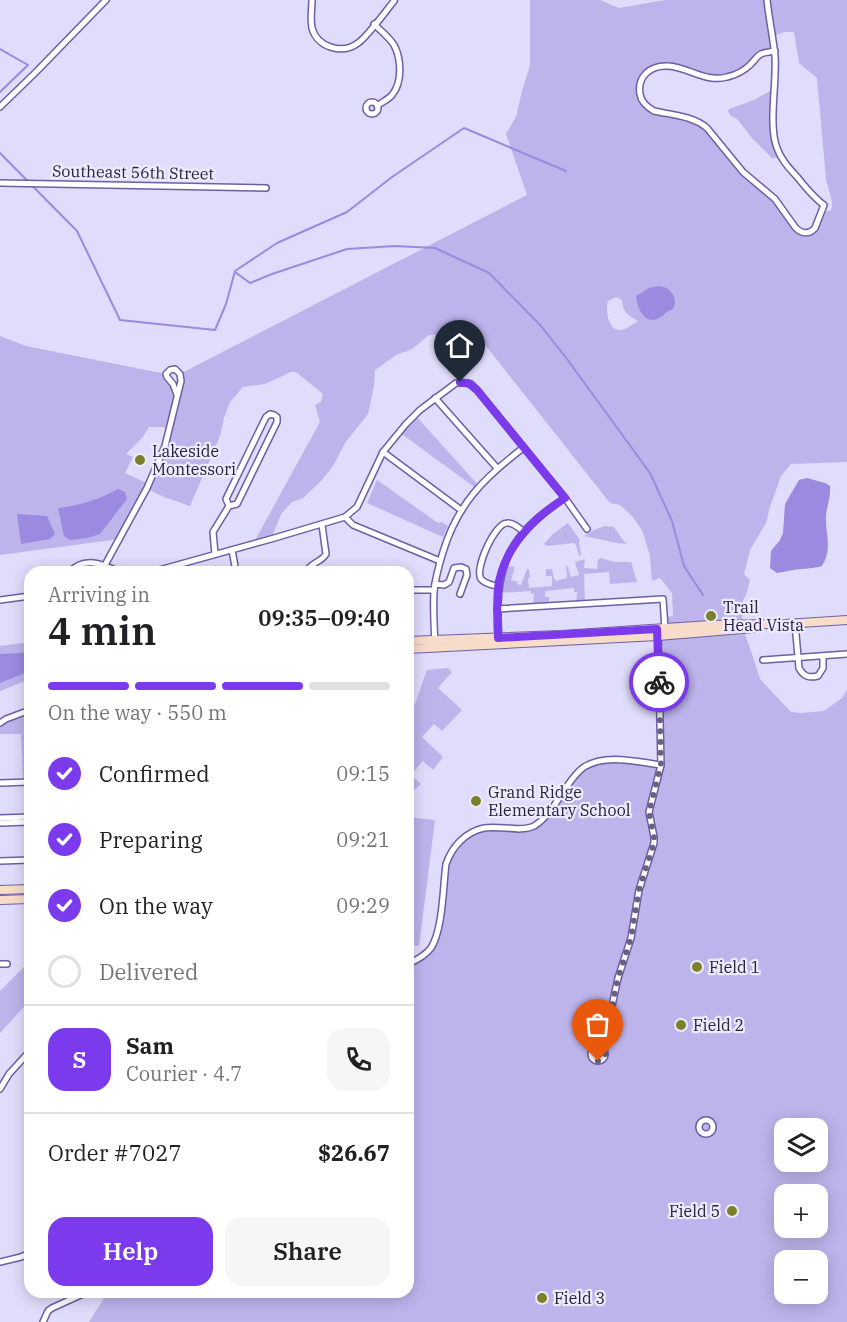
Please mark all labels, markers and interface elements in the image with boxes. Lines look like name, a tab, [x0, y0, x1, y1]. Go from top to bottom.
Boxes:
street label: Southeast 56th Street	[52, 161, 215, 183]
pin	[434, 320, 485, 382]
icon: home	[443, 329, 476, 362]
place label: Lakeside Montessori	[152, 441, 236, 479]
marker: Lakeside Montessori	[133, 453, 147, 467]
text: Arriving in	[48, 581, 150, 608]
place label: Trail Head Vista	[723, 597, 804, 635]
text: 09:35–09:40	[258, 603, 390, 632]
text: 4 min	[48, 605, 156, 656]
marker: Trail Head Vista	[704, 609, 718, 623]
courier	[629, 652, 689, 712]
icon: bike	[643, 666, 676, 699]
text: On the way · 550 m	[48, 699, 227, 726]
icon: check	[48, 757, 81, 790]
text: Confirmed	[99, 759, 210, 788]
text: 09:15	[336, 760, 390, 787]
place label: Grand Ridge Elementary School	[488, 782, 631, 820]
marker: Grand Ridge Elementary School	[469, 794, 483, 808]
icon: check	[48, 823, 81, 856]
text: Preparing	[99, 825, 203, 854]
text: 09:21	[336, 826, 390, 853]
icon: check	[48, 889, 81, 922]
text: On the way	[99, 891, 213, 920]
text: 09:29	[336, 892, 390, 919]
text: Delivered	[99, 957, 198, 986]
place label: Field 1	[709, 957, 760, 977]
marker: Field 1	[690, 960, 704, 974]
pin	[572, 999, 623, 1061]
icon: bag	[581, 1008, 614, 1041]
place label: Field 2	[693, 1015, 744, 1035]
marker: Field 2	[674, 1018, 688, 1032]
button: phone	[327, 1028, 390, 1091]
text: Sam	[126, 1031, 174, 1060]
text: S	[73, 1045, 86, 1074]
text: Courier · 4.7	[126, 1060, 242, 1087]
map controls	[774, 1118, 828, 1304]
button: layers	[774, 1118, 828, 1172]
text: Order #7027	[48, 1138, 182, 1167]
text: $26.67	[318, 1138, 390, 1167]
button: +	[774, 1184, 828, 1238]
place label: Field 5	[669, 1201, 720, 1221]
marker: Field 5	[725, 1204, 739, 1218]
button: Help	[48, 1217, 213, 1286]
button: Share	[225, 1217, 390, 1286]
button: −	[774, 1250, 828, 1304]
place label: Field 3	[554, 1288, 605, 1308]
marker: Field 3	[535, 1291, 549, 1305]

